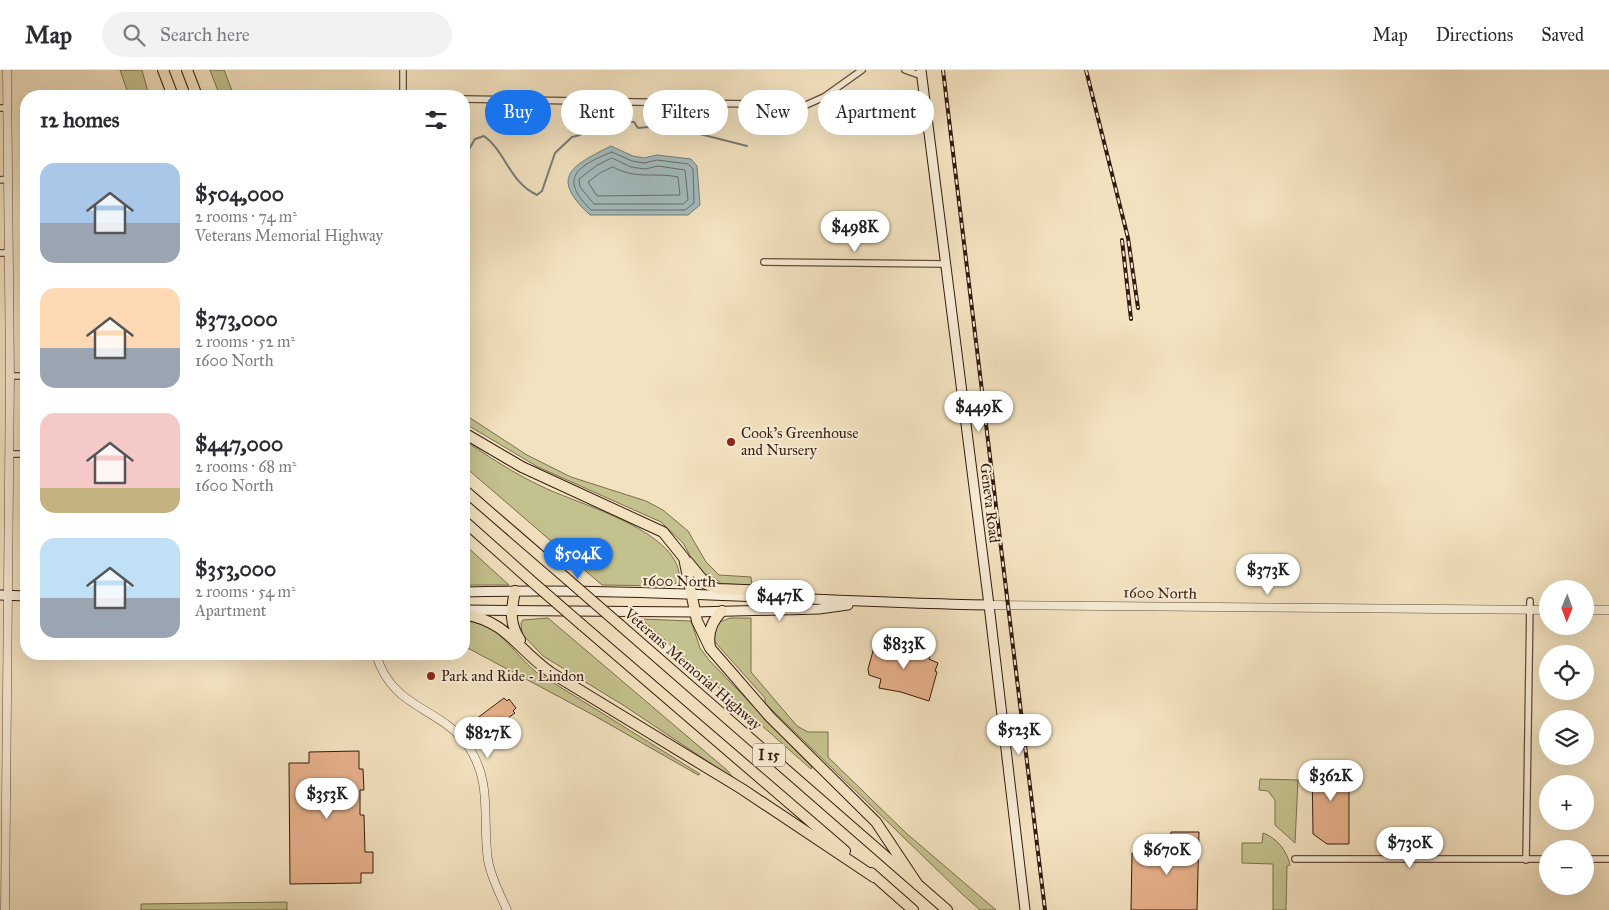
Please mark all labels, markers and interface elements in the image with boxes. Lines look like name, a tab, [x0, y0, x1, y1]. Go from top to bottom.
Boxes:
search box	[102, 12, 452, 57]
text: Map	[25, 20, 72, 50]
icon: search	[120, 21, 148, 49]
text: Search here	[160, 23, 250, 46]
text: Map	[1372, 24, 1408, 46]
text: Directions	[1436, 24, 1513, 46]
text: Saved	[1541, 24, 1584, 46]
chip: Buy	[485, 90, 551, 135]
chip: Rent	[561, 90, 633, 135]
chip: Filters	[643, 90, 728, 135]
chip: New	[738, 90, 808, 135]
chip: Apartment	[818, 90, 934, 135]
icon: filters	[422, 106, 450, 134]
text: 12 homes	[40, 107, 119, 133]
text: $504,000	[195, 181, 284, 207]
icon: home	[80, 183, 140, 243]
text: 2 rooms · 74 m²	[195, 207, 297, 226]
pin: $498K	[820, 210, 890, 253]
text: $498K	[832, 217, 878, 236]
text: Veterans Memorial Highway	[195, 226, 383, 245]
text: $373,000	[195, 306, 278, 332]
icon: home	[80, 308, 140, 368]
text: 2 rooms · 52 m²	[195, 332, 295, 351]
text: 1600 North	[195, 351, 274, 370]
pin: $449K	[944, 390, 1014, 433]
text: $449K	[955, 397, 1003, 416]
place label: Cook's Greenhouse and Nursery	[741, 424, 859, 459]
text: $447,000	[195, 431, 283, 457]
icon: home	[80, 433, 140, 493]
marker: Cook's Greenhouse and Nursery	[725, 436, 737, 448]
text: 2 rooms · 68 m²	[195, 457, 296, 476]
street label: Geneva Road	[976, 462, 1004, 544]
text: 1600 North	[195, 476, 274, 495]
pin: $504K	[543, 538, 613, 580]
text: $504K	[555, 544, 601, 563]
pin: $373K	[1233, 554, 1303, 596]
text: $353,000	[195, 556, 276, 582]
icon: home	[80, 558, 140, 618]
text: $373K	[1247, 560, 1289, 579]
street label: 1600 North	[642, 571, 717, 591]
pin: $447K	[745, 580, 815, 622]
north arrow	[1539, 580, 1594, 635]
map controls	[1539, 580, 1594, 895]
text: 2 rooms · 54 m²	[195, 582, 296, 601]
street label: 1600 North	[1123, 583, 1198, 603]
text: $447K	[757, 586, 803, 605]
text: Apartment	[195, 601, 267, 620]
street label: Veterans Memorial Highway	[620, 604, 766, 734]
pin: $833K	[869, 628, 939, 670]
text: $833K	[883, 634, 925, 653]
button: locate	[1539, 645, 1594, 700]
place label: Park and Ride - Lindon	[441, 667, 584, 685]
marker: Park and Ride - Lindon	[425, 670, 437, 682]
button: layers	[1539, 710, 1594, 765]
pin: $523K	[984, 714, 1054, 756]
pin: $827K	[453, 716, 523, 759]
text: $523K	[998, 720, 1040, 739]
text: $827K	[465, 723, 511, 742]
road number: I 15	[753, 744, 785, 766]
pin: $362K	[1296, 760, 1366, 802]
text: $362K	[1309, 766, 1353, 785]
button: +	[1539, 775, 1594, 830]
pin: $353K	[292, 778, 362, 820]
text: $353K	[306, 784, 348, 803]
pin: $730K	[1375, 826, 1445, 869]
text: $730K	[1387, 833, 1433, 852]
pin: $670K	[1132, 834, 1202, 876]
text: $670K	[1143, 840, 1191, 859]
button: −	[1539, 840, 1594, 895]

